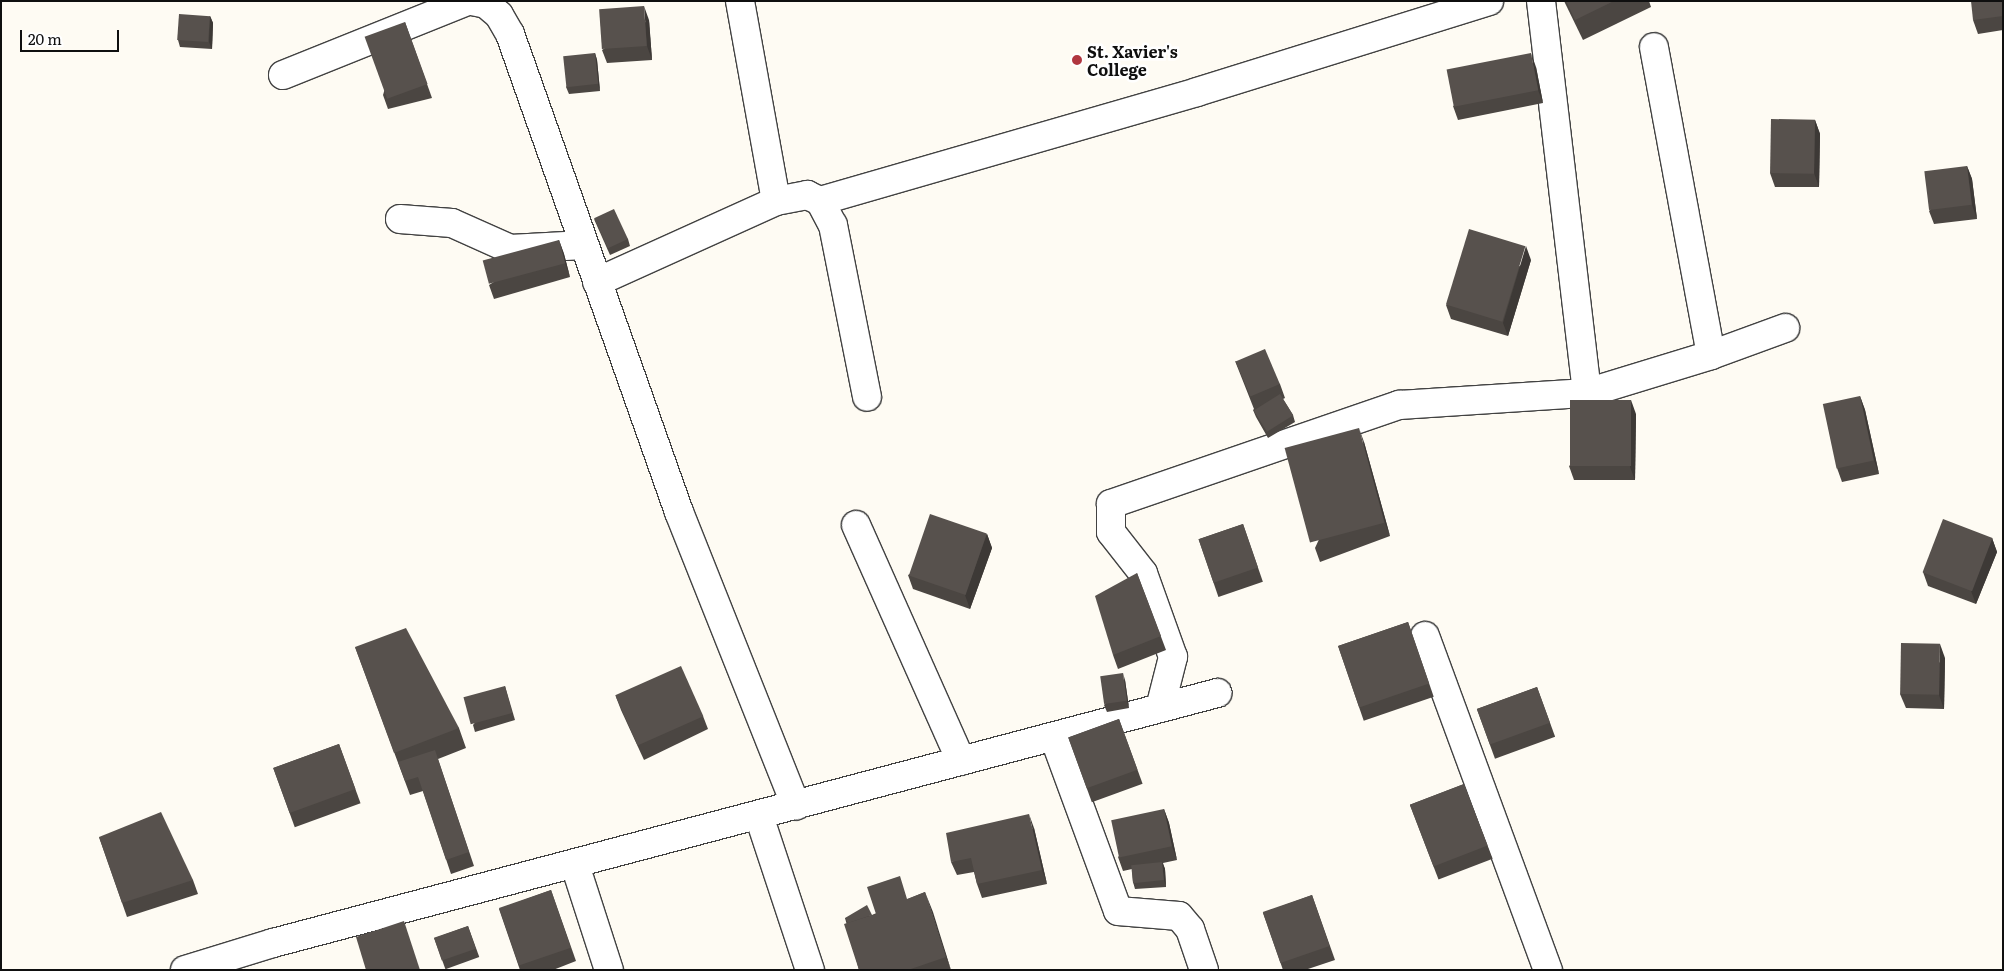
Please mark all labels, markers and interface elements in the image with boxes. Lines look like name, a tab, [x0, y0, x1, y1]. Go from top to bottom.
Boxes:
scale bar	[22, 20, 121, 52]
text: 20 m	[28, 27, 62, 50]
place label: St. Xavier's College	[1087, 41, 1178, 79]
marker: St. Xavier's College	[1071, 54, 1083, 66]

